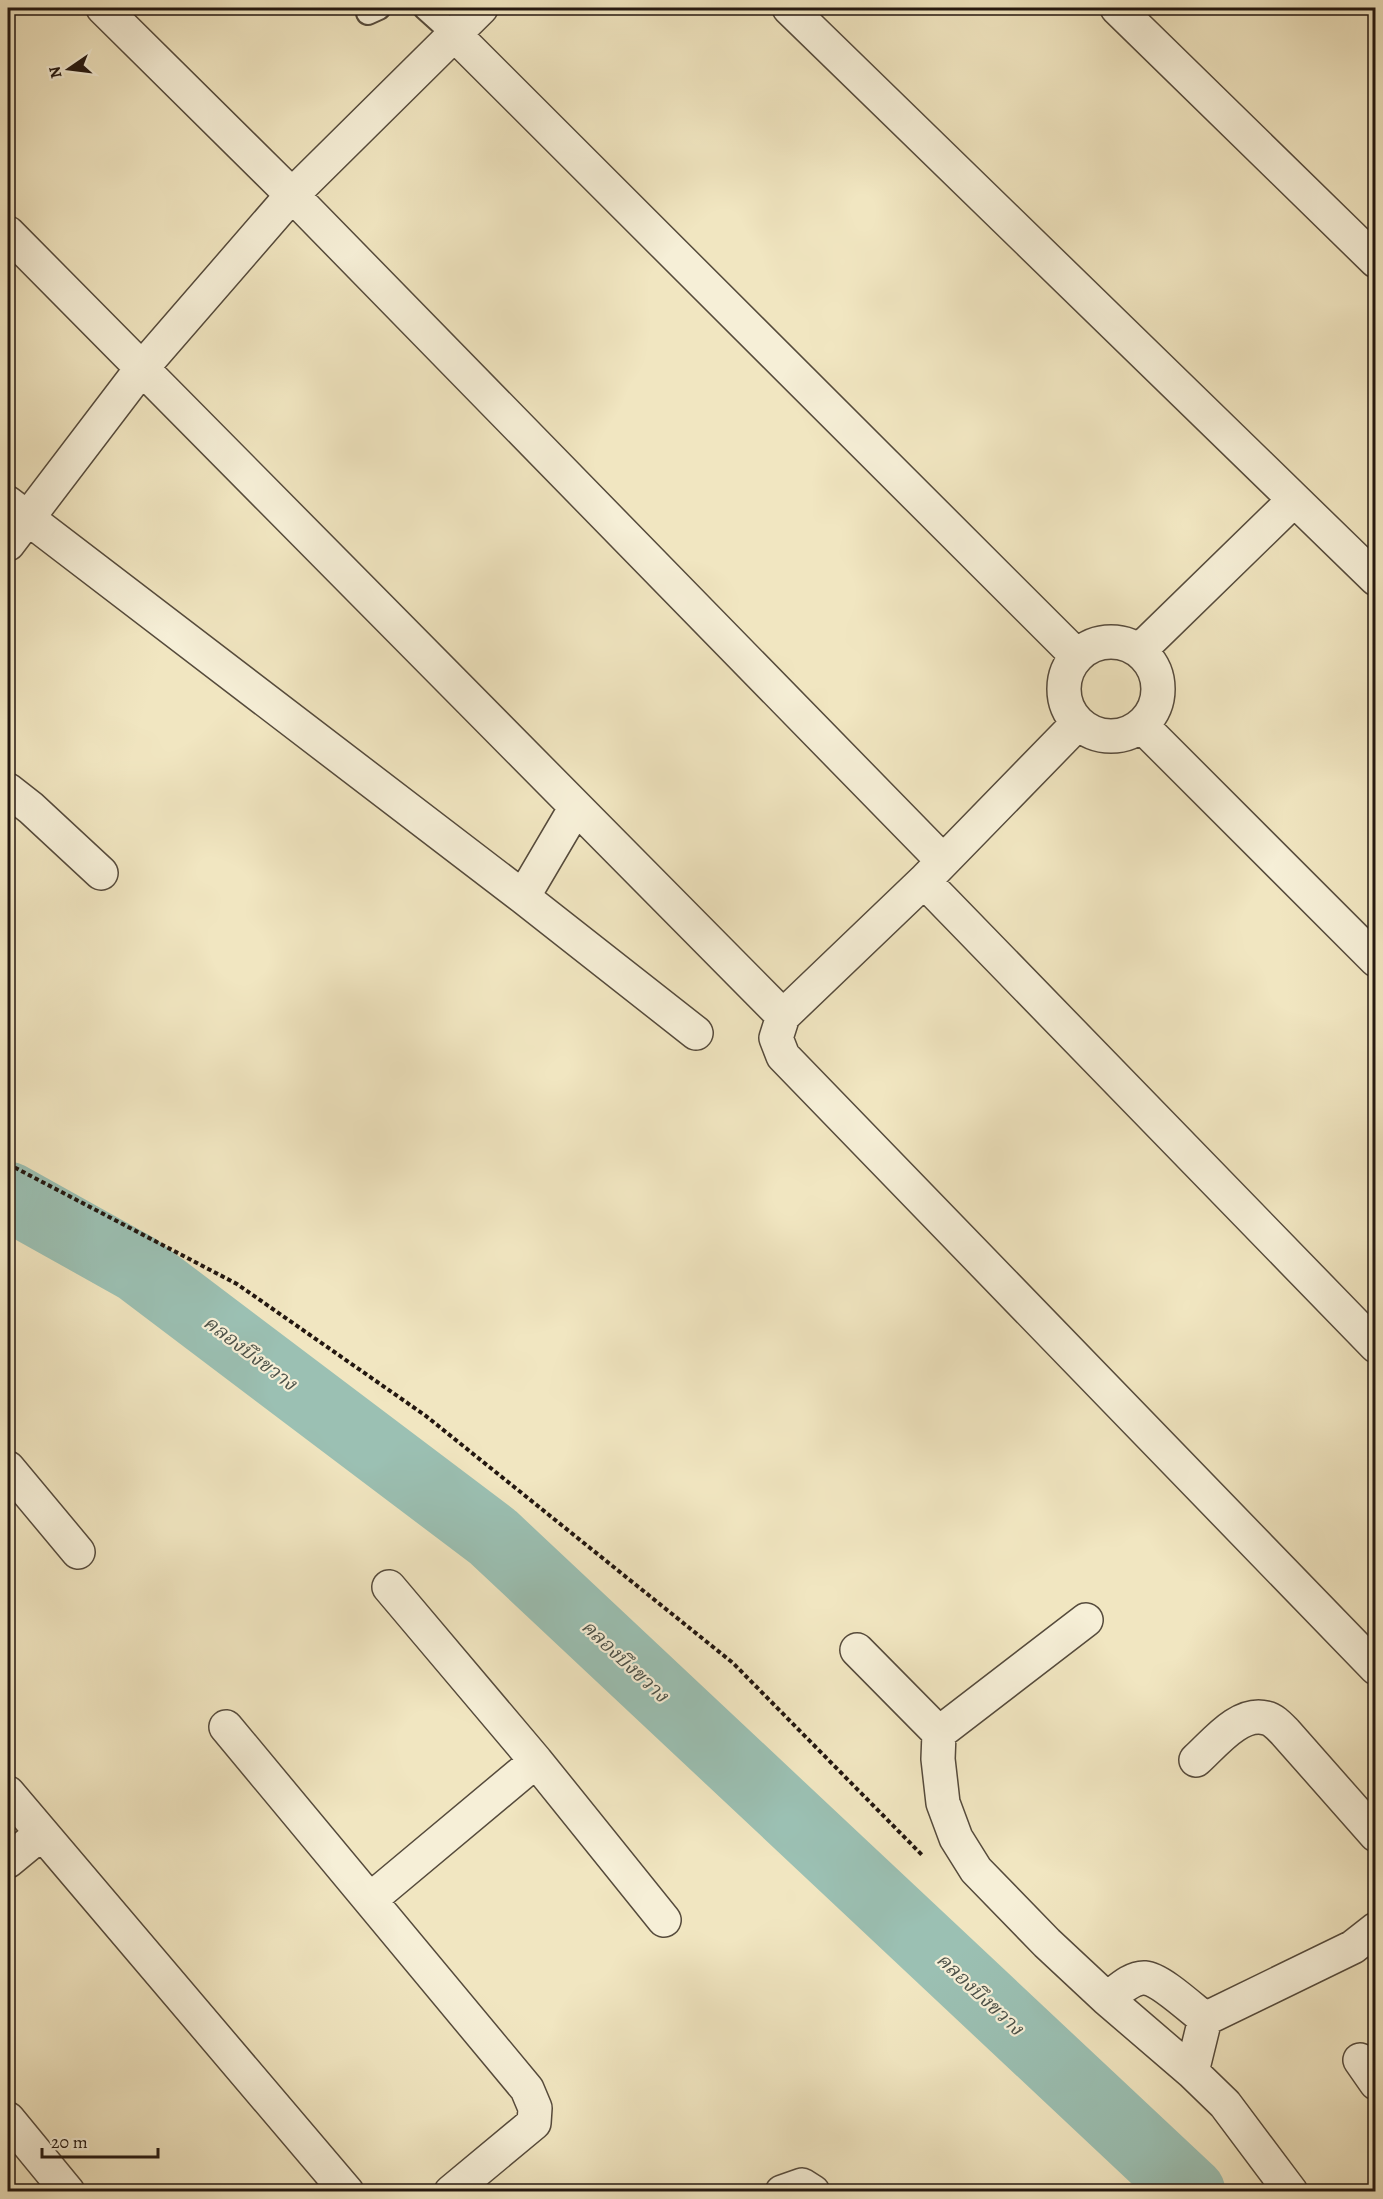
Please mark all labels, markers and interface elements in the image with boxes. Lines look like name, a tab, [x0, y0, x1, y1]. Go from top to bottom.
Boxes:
north arrow	[39, 39, 99, 99]
text: N	[43, 64, 67, 81]
water label: คลองบึงขวาง	[198, 1309, 303, 1398]
water label: คลองบึงขวาง	[575, 1614, 675, 1709]
water label: คลองบึงขวาง	[930, 1947, 1030, 2042]
scale bar	[42, 2121, 158, 2159]
text: 20 m	[51, 2130, 88, 2154]

